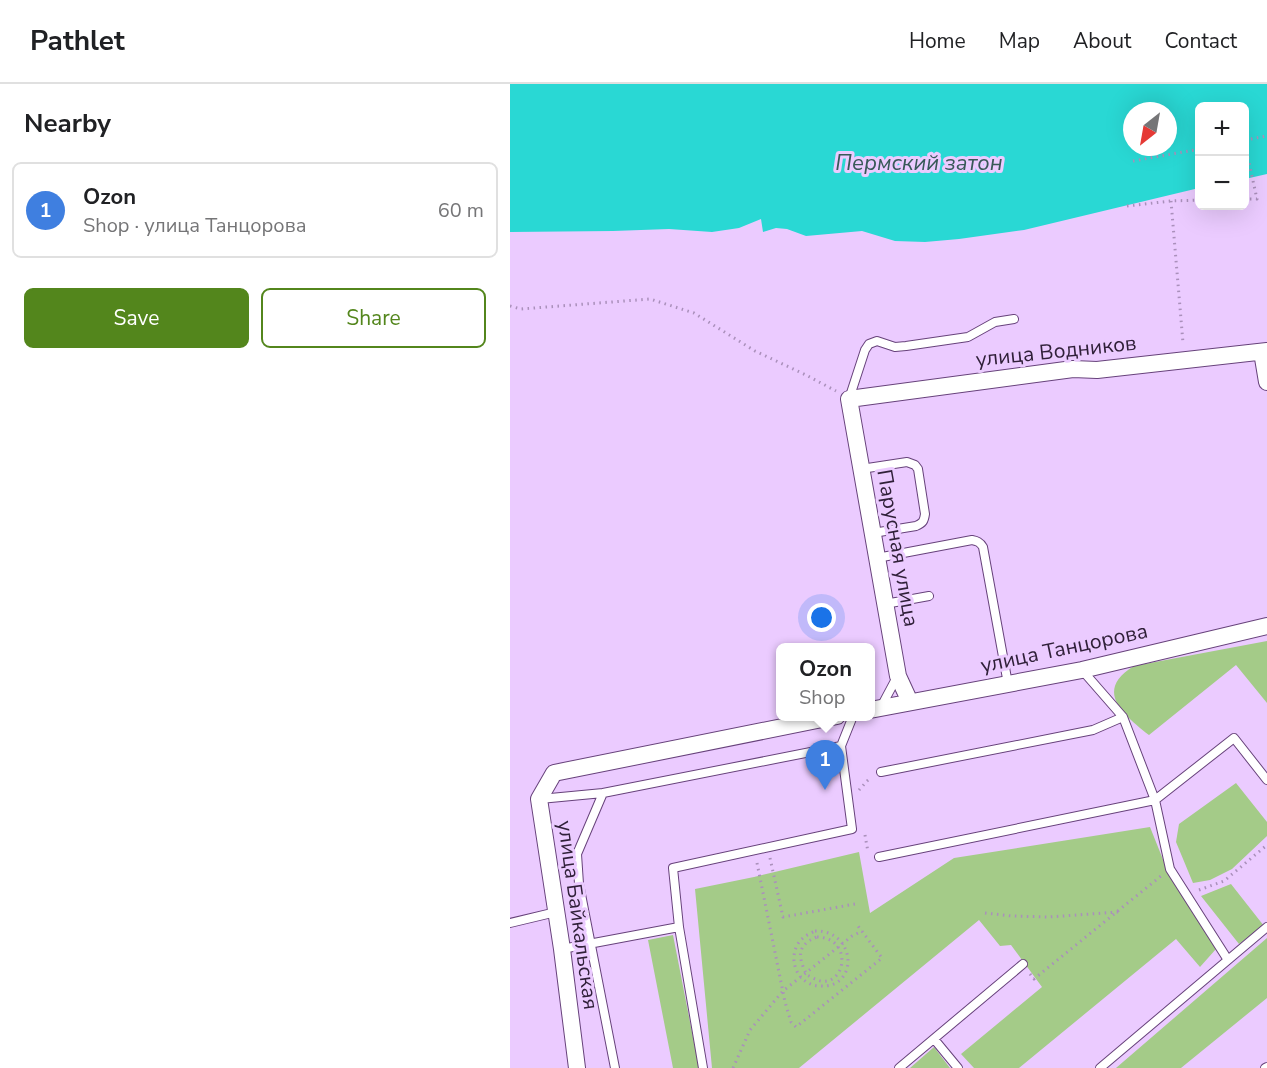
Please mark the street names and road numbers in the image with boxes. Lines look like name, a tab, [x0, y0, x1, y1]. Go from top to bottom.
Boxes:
street label: улица Водников	[974, 329, 1138, 373]
street label: Парусная улица	[870, 467, 926, 629]
street label: улица Танцорова	[978, 617, 1150, 679]
street label: улица Байкальская	[551, 819, 605, 1011]

